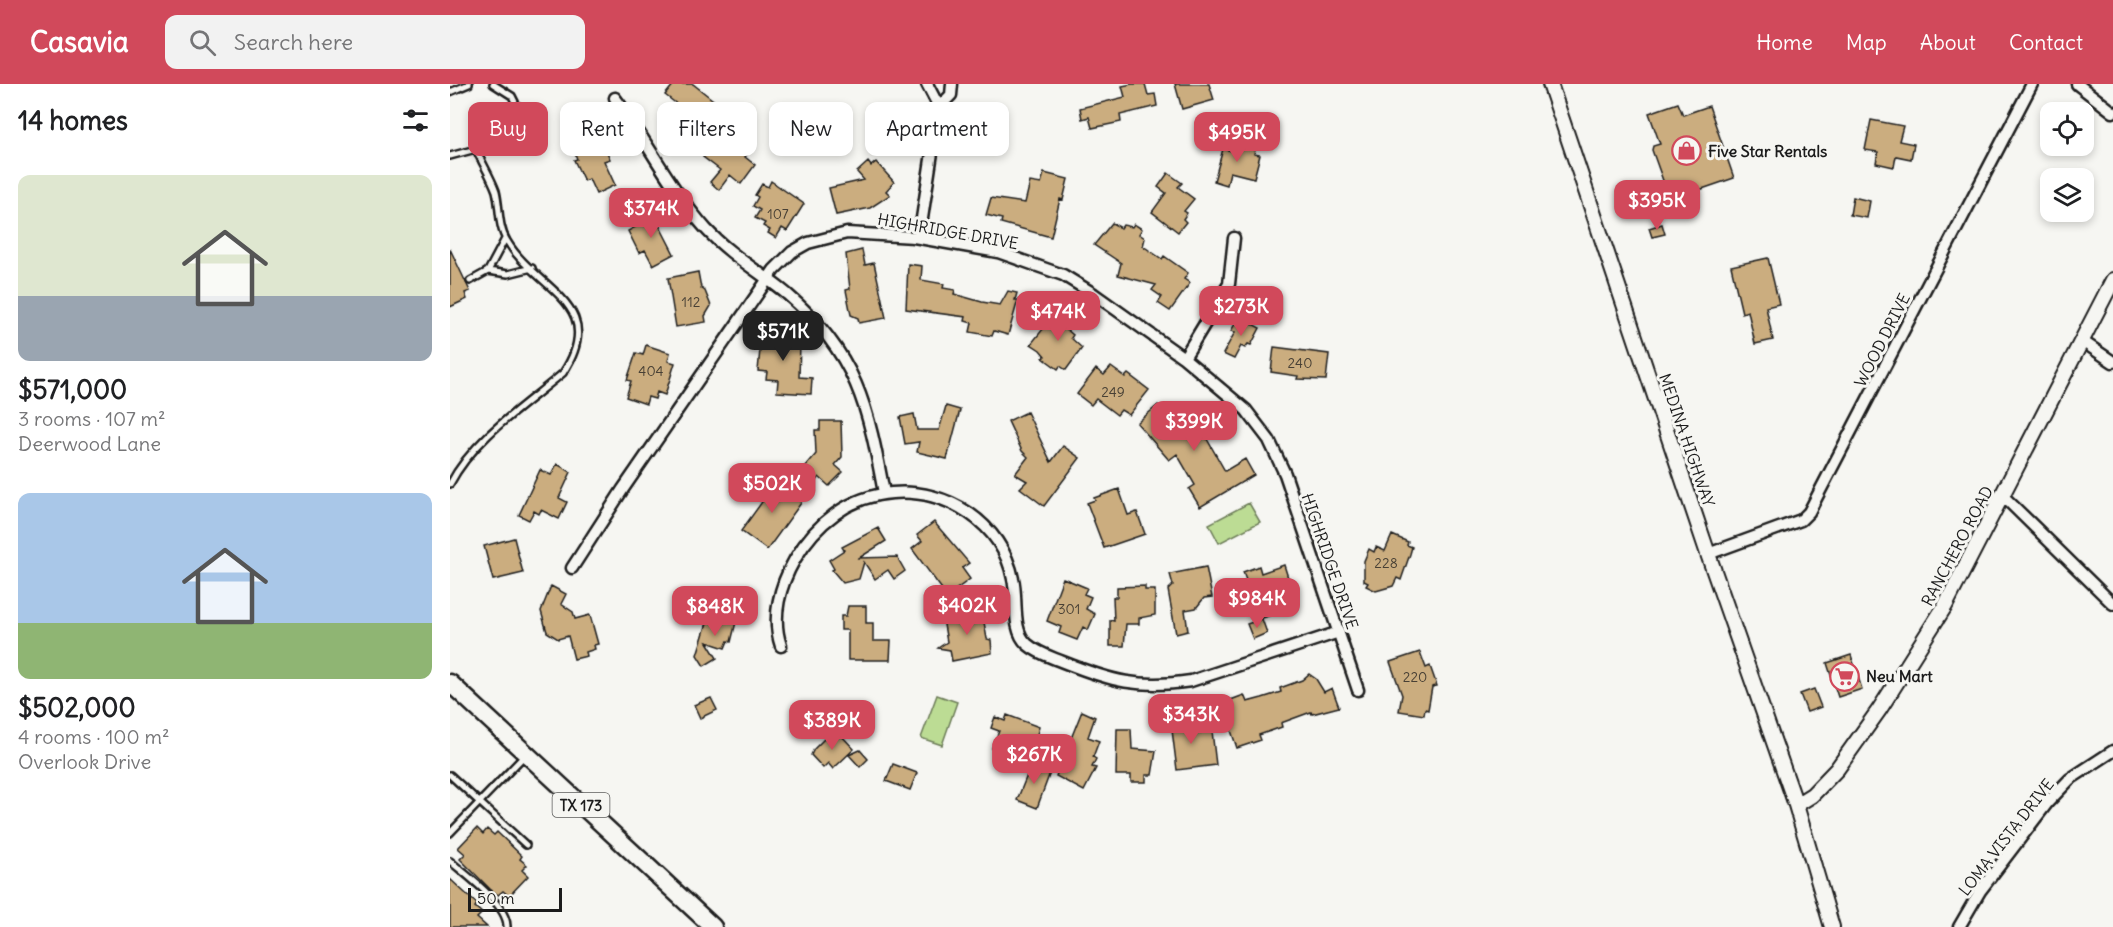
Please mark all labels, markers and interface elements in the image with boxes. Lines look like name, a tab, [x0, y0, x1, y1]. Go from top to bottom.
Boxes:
search box	[165, 15, 585, 69]
text: Casavia	[30, 24, 129, 60]
icon: search	[186, 26, 219, 59]
text: Search here	[234, 28, 353, 56]
text: Home	[1756, 29, 1813, 56]
text: Map	[1846, 29, 1887, 56]
text: About	[1920, 29, 1976, 56]
text: Contact	[2009, 29, 2083, 56]
chip: Buy	[468, 102, 548, 156]
chip: Rent	[560, 102, 645, 156]
chip: Filters	[657, 102, 757, 156]
chip: New	[769, 102, 853, 156]
chip: Apartment	[865, 102, 1009, 156]
map controls	[2040, 102, 2094, 222]
button: locate	[2040, 102, 2094, 156]
text: 14 homes	[18, 104, 128, 137]
icon: filters	[399, 104, 432, 137]
pin: $495K	[1195, 112, 1279, 163]
text: $495K	[1208, 119, 1266, 144]
shop icon: Five Star Rentals	[1671, 135, 1703, 167]
place label: Five Star Rentals	[1708, 141, 1827, 161]
button: layers	[2040, 168, 2094, 222]
pin: $395K	[1615, 180, 1699, 231]
text: $395K	[1628, 187, 1686, 212]
pin: $374K	[609, 188, 693, 239]
text: $374K	[623, 195, 679, 220]
house number: 107	[767, 205, 789, 223]
street label: HIGHRIDGE DRIVE	[876, 209, 1020, 253]
icon: home	[171, 214, 279, 322]
pin: $273K	[1199, 286, 1283, 337]
street label: WOOD DRIVE	[1850, 290, 1914, 390]
pin: $474K	[1016, 291, 1100, 342]
house number: 112	[682, 293, 701, 311]
text: $273K	[1213, 293, 1269, 318]
text: $474K	[1030, 298, 1086, 323]
pin: $571K	[741, 311, 825, 362]
text: $571K	[757, 318, 809, 343]
house number: 240	[1288, 354, 1312, 372]
house number: 404	[638, 362, 664, 380]
street label: MEDINA HIGHWAY	[1655, 371, 1719, 509]
text: $571,000	[18, 373, 127, 406]
house number: 249	[1101, 383, 1125, 401]
pin: $399K	[1152, 401, 1236, 452]
text: 3 rooms · 107 m²	[18, 406, 166, 431]
text: $399K	[1165, 408, 1223, 433]
text: Deerwood Lane	[18, 431, 161, 456]
pin: $502K	[730, 463, 814, 514]
text: $502K	[742, 470, 802, 495]
street label: RANCHERO ROAD	[1917, 483, 1997, 609]
street label: HIGHRIDGE DRIVE	[1297, 490, 1363, 632]
icon: home	[171, 532, 279, 640]
house number: 228	[1374, 554, 1398, 572]
pin: $984K	[1215, 578, 1299, 629]
pin: $402K	[925, 585, 1009, 636]
text: $984K	[1228, 585, 1286, 610]
pin: $848K	[673, 586, 757, 637]
text: $402K	[937, 592, 997, 617]
text: $848K	[686, 593, 744, 618]
house number: 301	[1058, 600, 1080, 618]
supermarket icon: Neu Mart	[1829, 660, 1861, 692]
place label: Neu Mart	[1866, 666, 1933, 686]
house number: 220	[1403, 668, 1427, 686]
text: $502,000	[18, 691, 136, 724]
pin: $343K	[1149, 694, 1233, 745]
pin: $389K	[790, 700, 874, 751]
text: $343K	[1162, 701, 1220, 726]
text: $389K	[803, 707, 861, 732]
text: 4 rooms · 100 m²	[18, 724, 169, 749]
pin: $267K	[992, 734, 1076, 785]
text: $267K	[1006, 741, 1062, 766]
text: Overlook Drive	[18, 749, 151, 774]
street label: LOMA VISTA DRIVE	[1954, 774, 2058, 900]
road number: TX 173	[552, 793, 610, 817]
scale bar	[468, 885, 562, 912]
text: 50 m	[477, 888, 515, 908]

